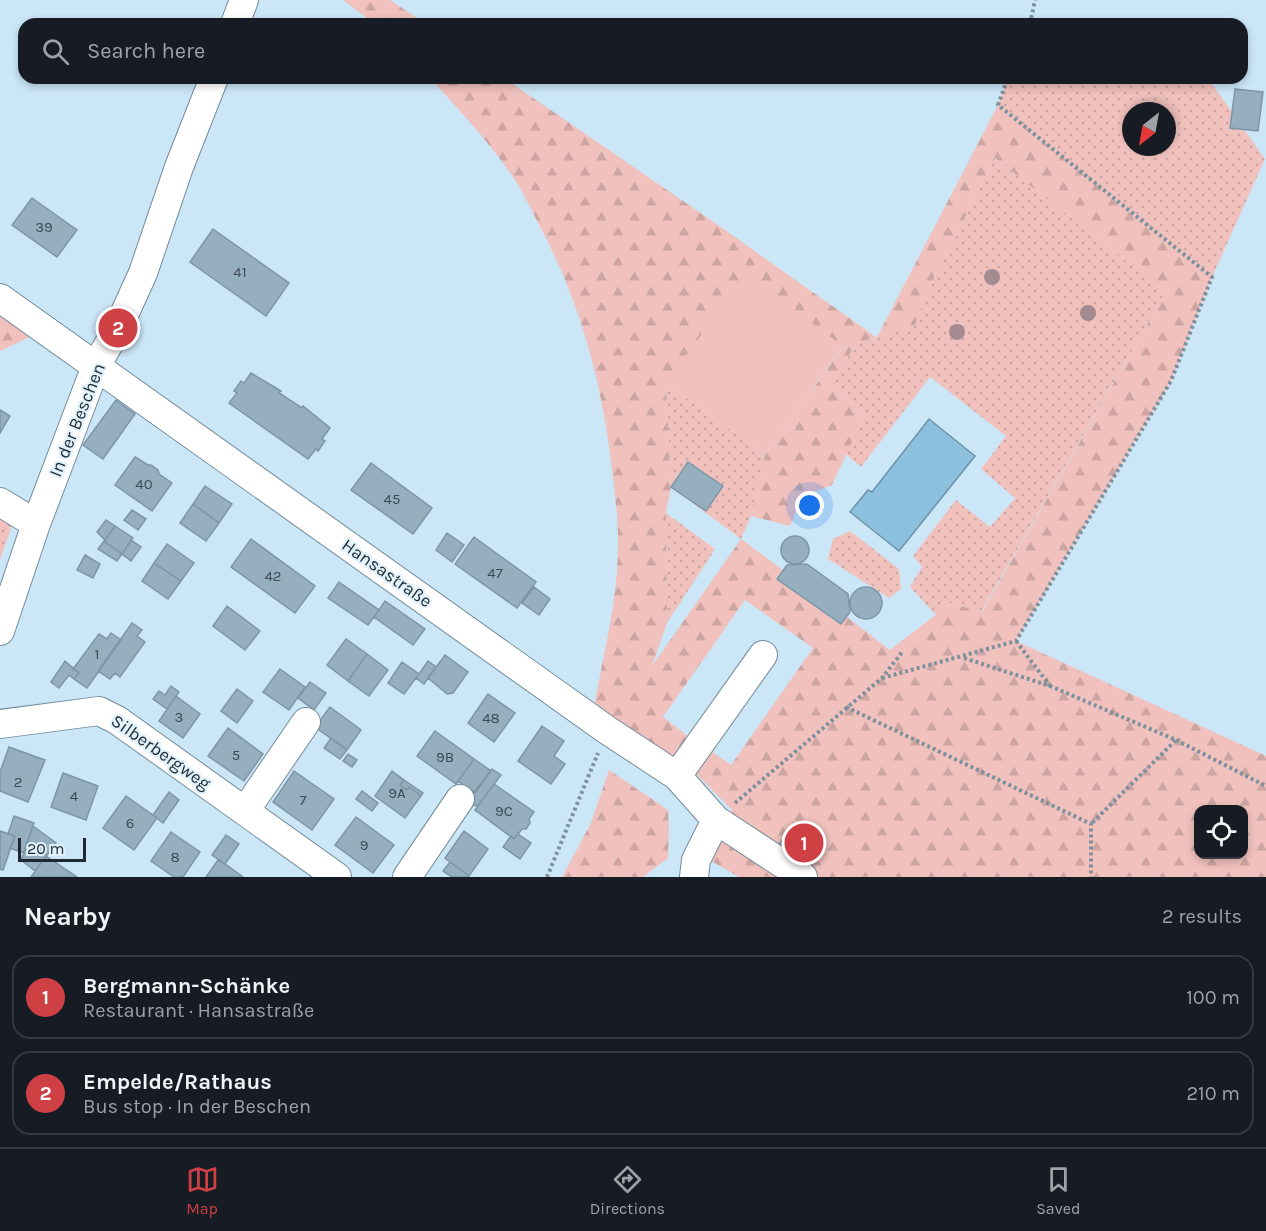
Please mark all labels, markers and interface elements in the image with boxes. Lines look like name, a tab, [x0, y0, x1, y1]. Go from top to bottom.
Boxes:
search box	[18, 18, 1248, 84]
icon: search	[39, 35, 72, 68]
text: Search here	[87, 38, 205, 64]
north arrow	[1122, 102, 1176, 156]
house number: 39	[35, 218, 53, 236]
house number: 41	[233, 263, 247, 281]
pin: 2	[98, 306, 138, 350]
street label: In der Beschen	[44, 360, 110, 480]
house number: 40	[135, 475, 153, 493]
house number: 45	[384, 490, 400, 508]
your location	[795, 491, 824, 520]
street label: Hansastraße	[338, 534, 436, 612]
house number: 47	[487, 564, 503, 582]
house number: 42	[264, 567, 282, 585]
house number: 1	[95, 645, 99, 663]
house number: 3	[175, 708, 183, 726]
house number: 48	[482, 709, 500, 727]
street label: Silberbergweg	[107, 710, 215, 794]
house number: 5	[232, 746, 240, 764]
house number: 9B	[436, 748, 454, 766]
house number: 2	[14, 773, 22, 791]
house number: 9A	[388, 784, 406, 802]
house number: 4	[70, 787, 79, 805]
house number: 7	[299, 791, 307, 809]
house number: 9C	[495, 802, 513, 820]
map controls	[1194, 805, 1248, 859]
button: locate	[1194, 805, 1248, 859]
house number: 6	[126, 814, 134, 832]
pin: 1	[784, 820, 824, 866]
scale bar	[18, 835, 86, 862]
house number: 9	[360, 836, 368, 854]
text: 20 m	[27, 839, 65, 858]
house number: 8	[170, 848, 180, 866]
text: Nearby	[24, 901, 111, 932]
text: 2 results	[1162, 905, 1242, 928]
text: Bergmann-Schänke	[83, 973, 290, 999]
text: 1	[42, 986, 49, 1009]
text: 100 m	[1186, 986, 1240, 1009]
text: Restaurant · Hansastraße	[83, 999, 314, 1022]
text: Empelde/Rathaus	[83, 1069, 272, 1095]
text: 2	[39, 1082, 52, 1105]
text: 210 m	[1186, 1082, 1240, 1105]
text: Bus stop · In der Beschen	[83, 1095, 311, 1118]
tab: Map	[186, 1163, 219, 1218]
tab: Directions	[590, 1163, 665, 1218]
tab: Saved	[1036, 1163, 1080, 1218]

